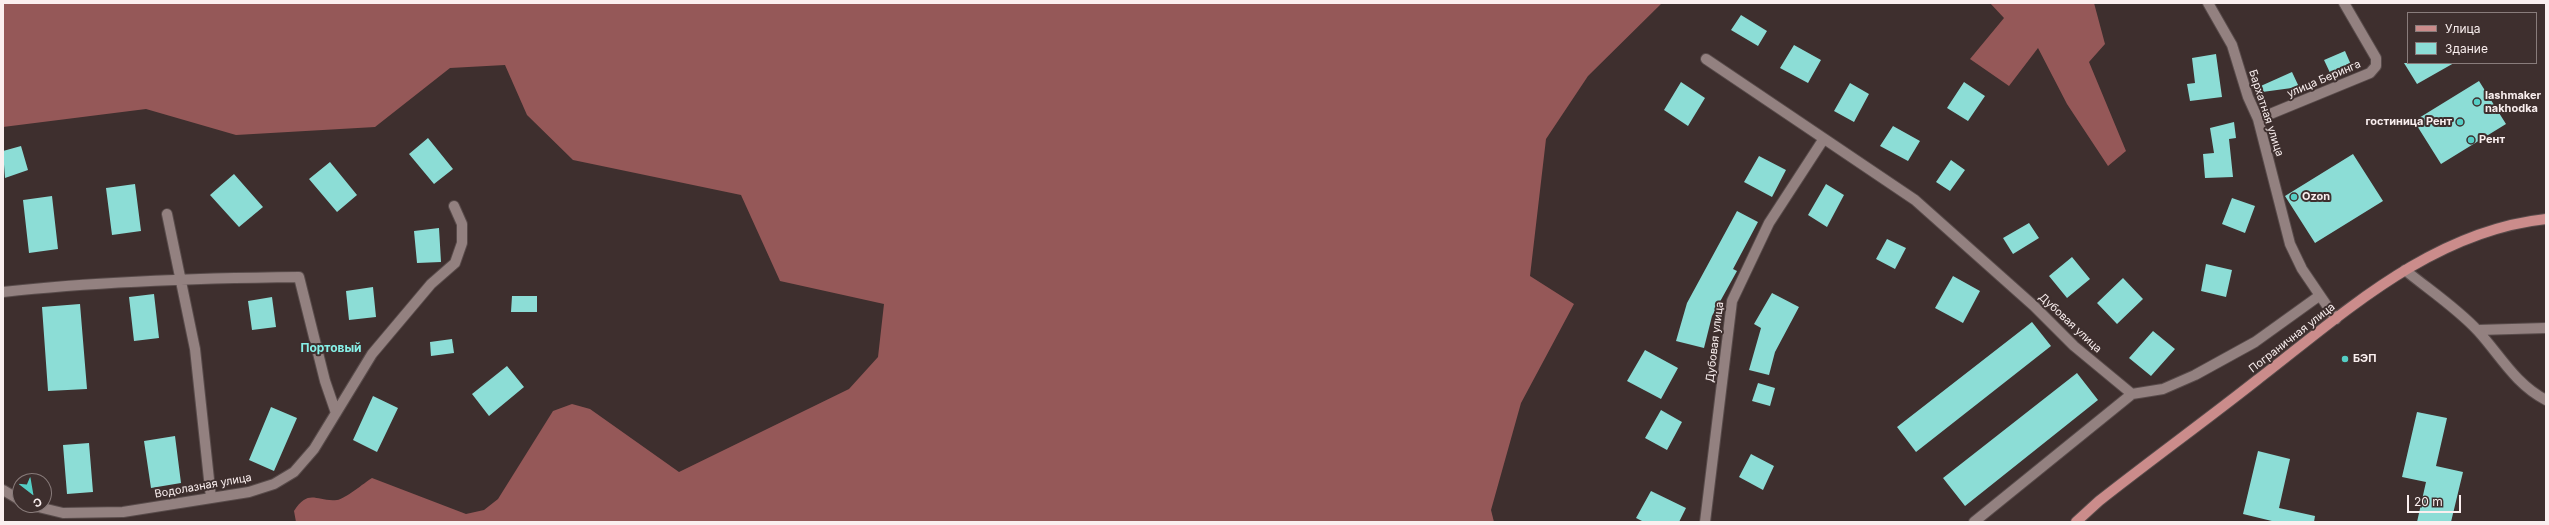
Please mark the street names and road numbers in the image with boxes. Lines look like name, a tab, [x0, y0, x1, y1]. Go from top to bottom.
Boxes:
street label: улица Беринга	[2285, 58, 2363, 100]
street label: Бархатная улица	[2246, 68, 2286, 158]
street label: Дубовая улица	[2036, 291, 2104, 355]
street label: Пограничная улица	[2246, 300, 2338, 376]
street label: Дубовая улица	[1704, 301, 1726, 383]
street label: Водолазная улица	[153, 471, 253, 501]

